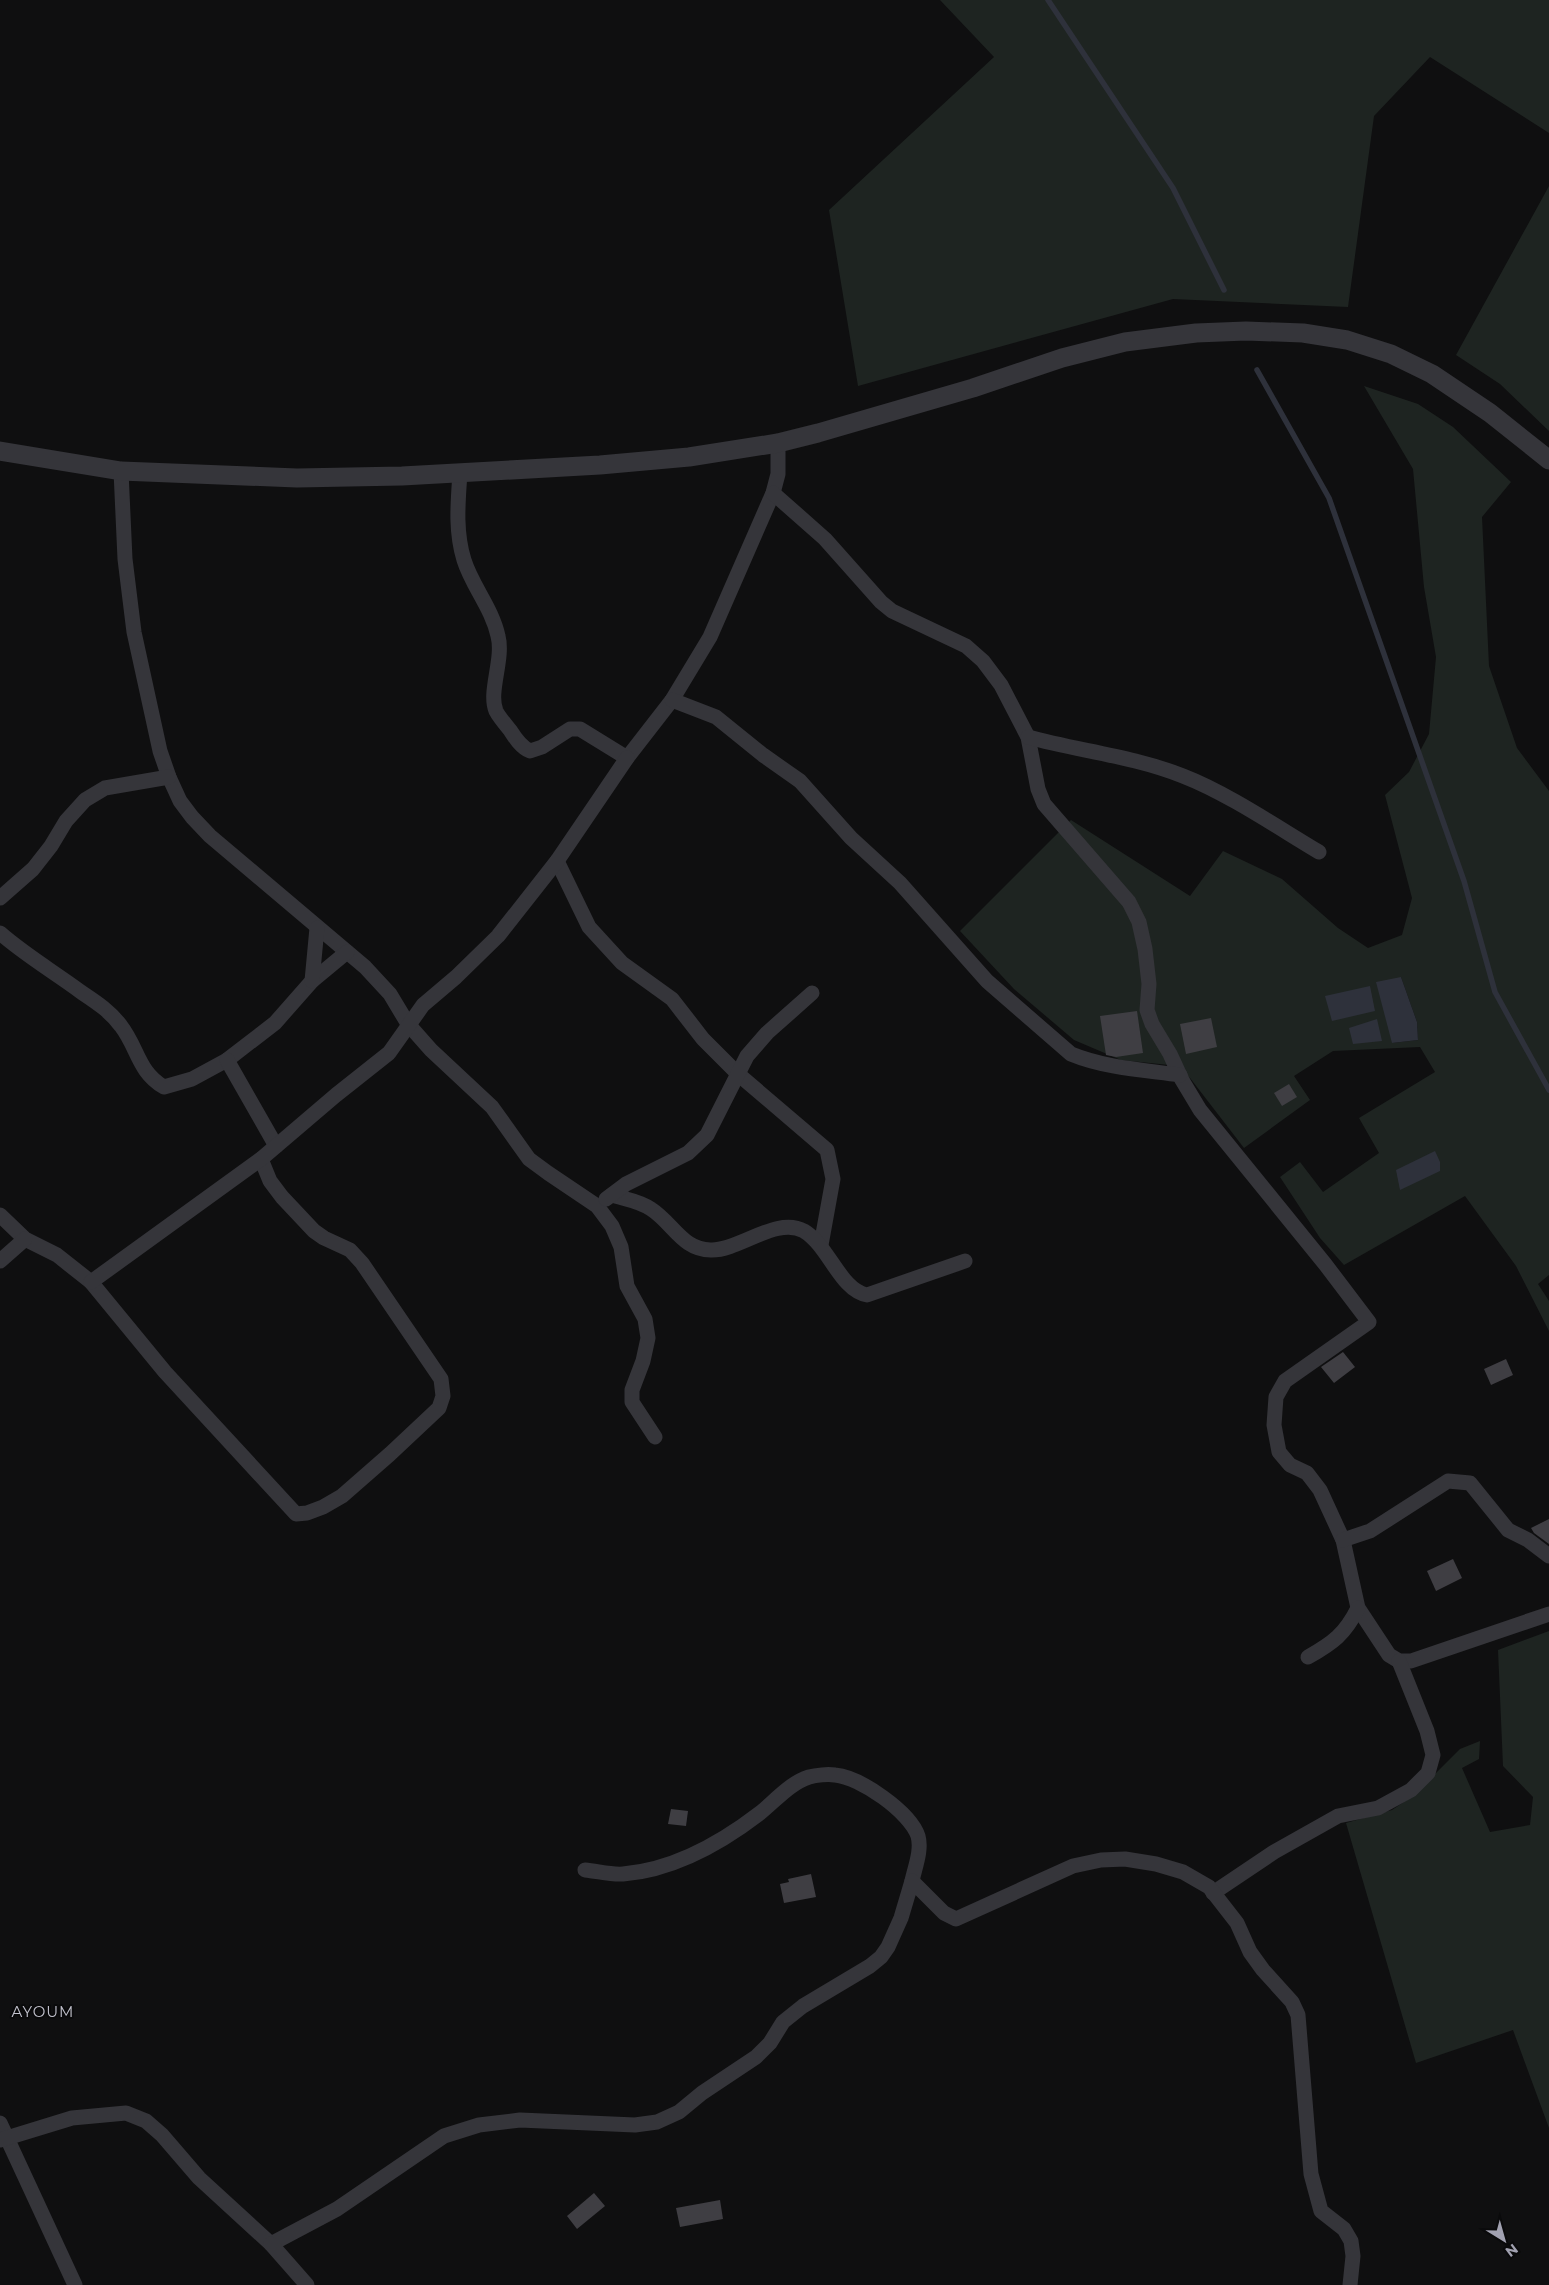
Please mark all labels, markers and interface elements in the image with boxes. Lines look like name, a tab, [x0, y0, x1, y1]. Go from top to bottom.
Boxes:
district label: AYOUM	[12, 2002, 74, 2021]
north arrow	[1479, 2215, 1529, 2265]
text: N	[1502, 2240, 1522, 2261]

